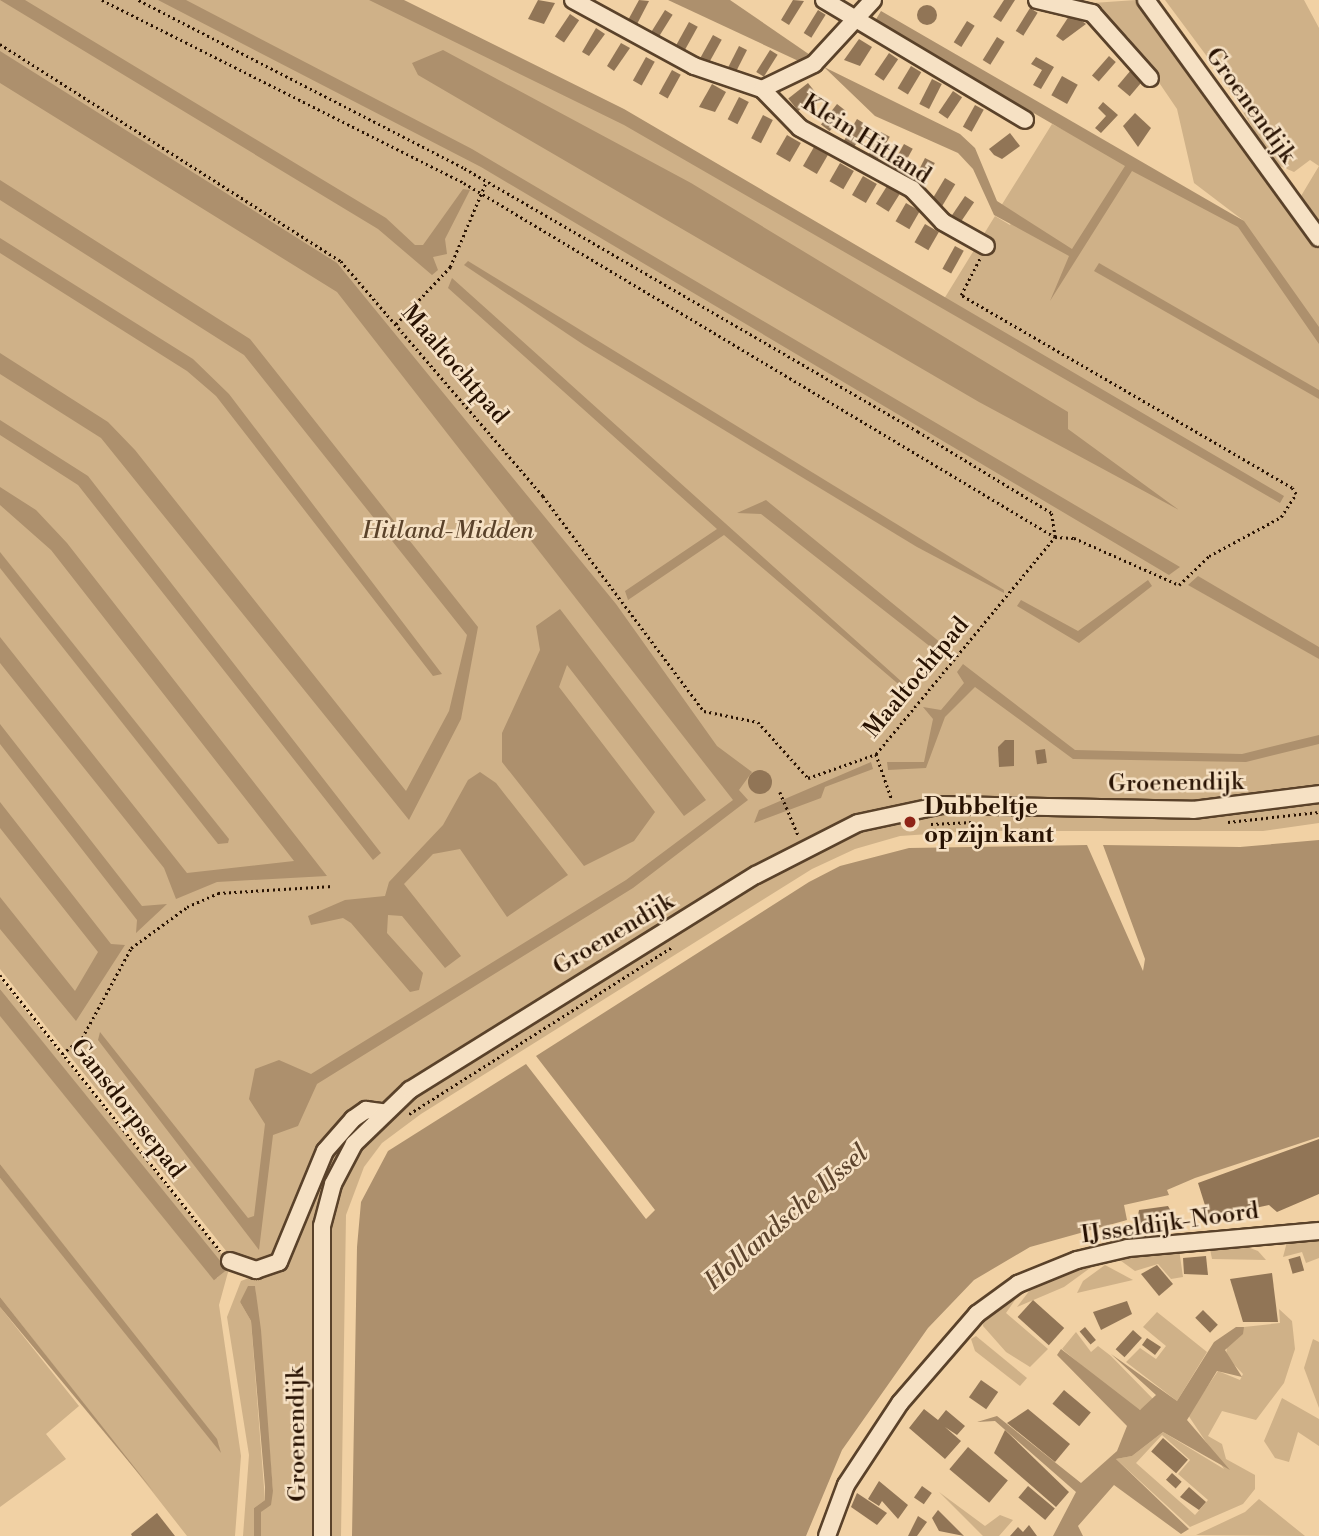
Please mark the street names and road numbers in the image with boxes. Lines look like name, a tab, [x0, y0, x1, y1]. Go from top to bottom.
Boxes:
street label: Groenendijk	[1198, 43, 1302, 169]
street label: Klein Hitland	[796, 89, 936, 191]
street label: Maaltochtpad	[394, 299, 514, 431]
street label: Maaltochtpad	[858, 612, 976, 744]
street label: Groenendijk	[1108, 768, 1244, 800]
street label: Groenendijk	[548, 888, 680, 982]
street label: Gansdorpsepad	[64, 1034, 190, 1184]
street label: IJsseldijk-Noord	[1079, 1197, 1261, 1251]
street label: Groenendijk	[282, 1366, 314, 1502]

